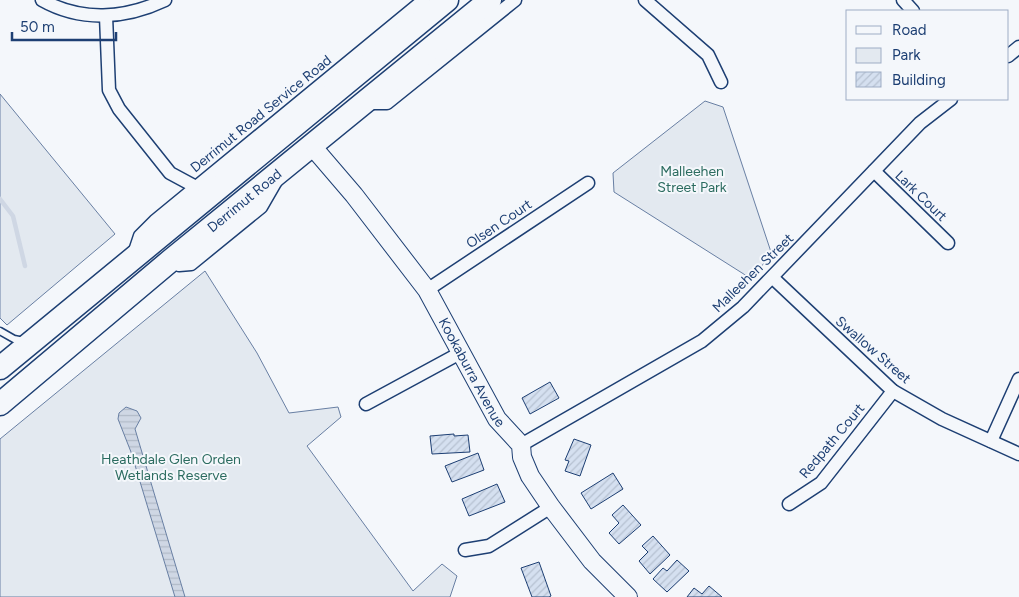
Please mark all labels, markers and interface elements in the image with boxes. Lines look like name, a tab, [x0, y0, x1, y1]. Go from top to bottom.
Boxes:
scale bar	[12, 10, 116, 42]
legend	[846, 10, 1009, 100]
text: 50 m	[20, 18, 55, 36]
text: Road	[892, 21, 927, 39]
text: Park	[892, 46, 921, 64]
street label: Derrimut Road Service Road	[187, 52, 335, 176]
text: Building	[892, 71, 946, 89]
park label: Malleehen Street Park	[657, 163, 727, 196]
street label: Derrimut Road	[204, 165, 285, 236]
street label: Lark Court	[892, 167, 950, 225]
street label: Olsen Court	[463, 196, 535, 252]
street label: Malleehen Street	[709, 230, 797, 316]
street label: Swallow Street	[832, 313, 914, 387]
street label: Kookaburra Avenue	[435, 315, 509, 431]
street label: Redpath Court	[796, 400, 868, 482]
park label: Heathdale Glen Orden Wetlands Reserve	[101, 451, 241, 484]

